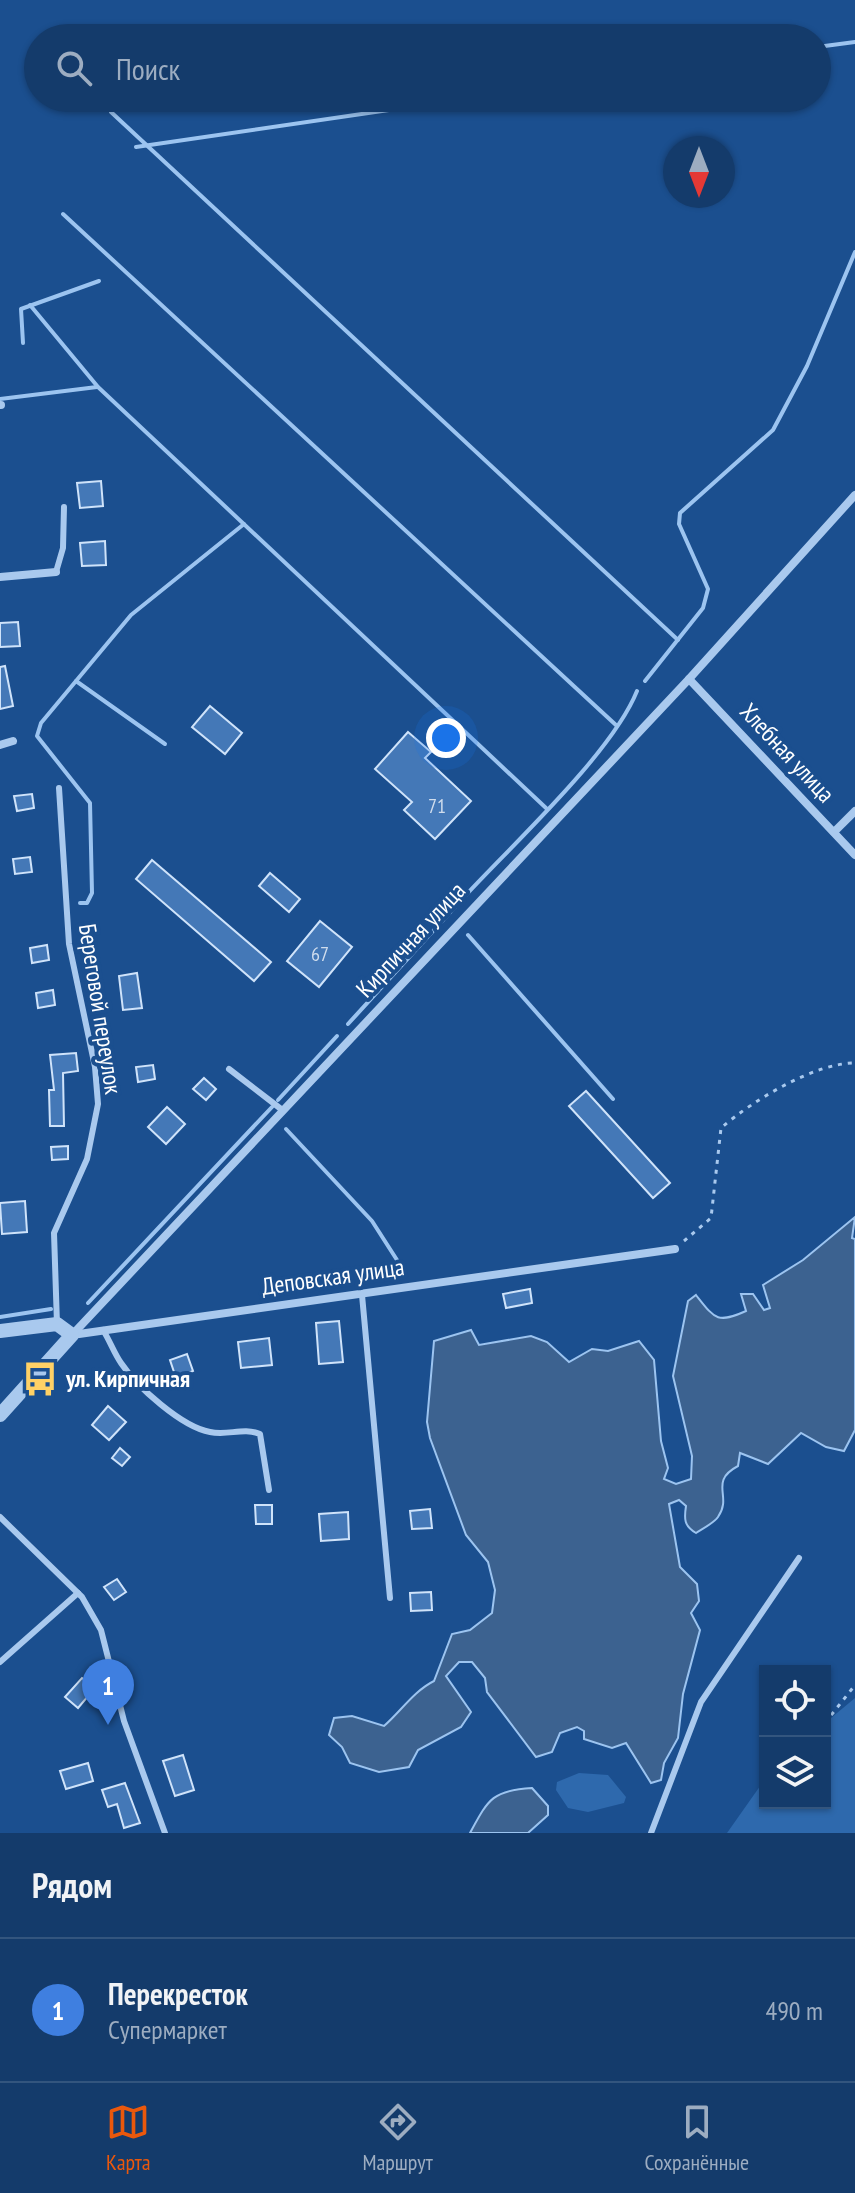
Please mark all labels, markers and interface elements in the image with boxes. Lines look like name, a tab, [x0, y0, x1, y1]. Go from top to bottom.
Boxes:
search box	[24, 24, 831, 112]
icon: search	[52, 46, 96, 90]
text: Поиск	[116, 49, 180, 88]
north arrow	[663, 136, 735, 208]
street label: Хлебная улица	[733, 696, 841, 809]
your location	[426, 718, 466, 758]
house number: 71	[428, 793, 446, 819]
street label: Кирпичная улица	[349, 875, 472, 1004]
street label: Береговой переулок	[72, 921, 129, 1097]
house number: 67	[311, 941, 329, 967]
street label: Деповская улица	[260, 1251, 406, 1302]
bus stop icon: ул. Кирпичная	[21, 1360, 59, 1398]
place label: ул. Кирпичная	[65, 1363, 190, 1394]
pin: 1	[82, 1659, 134, 1725]
map controls	[759, 1665, 831, 1809]
button: locate	[759, 1665, 831, 1737]
button: layers	[759, 1737, 831, 1809]
text: Рядом	[32, 1863, 112, 1907]
text: Перекресток	[108, 1974, 248, 2013]
text: 1	[52, 1994, 64, 2027]
text: 490 m	[765, 1994, 823, 2027]
text: Супермаркет	[108, 2013, 227, 2046]
tab: Карта	[106, 2100, 151, 2176]
tab: Маршрут	[362, 2100, 433, 2176]
tab: Сохранённые	[644, 2100, 749, 2176]

